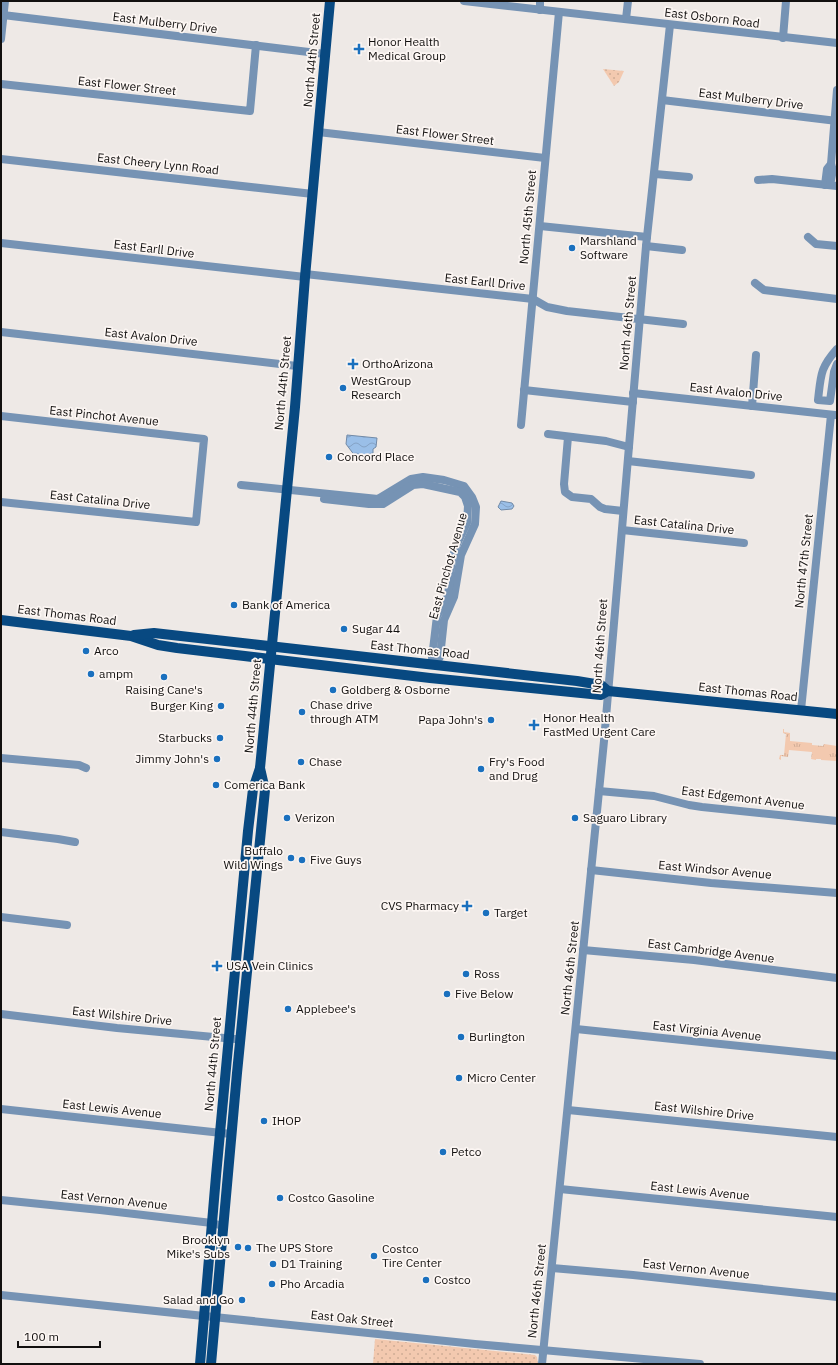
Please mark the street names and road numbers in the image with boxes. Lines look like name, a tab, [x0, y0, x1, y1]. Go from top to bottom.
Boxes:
street label: East Osborn Road	[664, 4, 761, 31]
street label: East Mulberry Drive	[112, 9, 219, 36]
street label: North 44th Street	[300, 12, 323, 108]
street label: East Flower Street	[77, 73, 177, 98]
street label: East Mulberry Drive	[698, 85, 805, 112]
street label: East Flower Street	[395, 121, 495, 148]
street label: East Cheery Lynn Road	[96, 150, 220, 177]
street label: North 45th Street	[516, 169, 539, 265]
street label: East Earll Drive	[113, 236, 196, 261]
street label: East Earll Drive	[444, 270, 527, 293]
street label: North 46th Street	[616, 275, 639, 371]
street label: East Avalon Drive	[104, 324, 199, 349]
street label: North 44th Street	[271, 335, 294, 431]
street label: East Avalon Drive	[689, 379, 784, 404]
street label: East Pinchot Avenue	[49, 402, 160, 429]
street label: East Catalina Drive	[49, 487, 151, 512]
street label: East Pinchot Avenue	[425, 511, 470, 621]
street label: East Catalina Drive	[633, 512, 735, 537]
street label: North 47th Street	[791, 513, 816, 609]
street label: North 46th Street	[589, 598, 610, 694]
street label: East Thomas Road	[17, 601, 117, 628]
street label: East Thomas Road	[370, 637, 470, 662]
street label: North 44th Street	[241, 658, 264, 754]
street label: East Thomas Road	[698, 679, 798, 704]
street label: East Edgemont Avenue	[681, 783, 806, 813]
street label: East Windsor Avenue	[658, 857, 773, 882]
street label: North 46th Street	[557, 920, 582, 1016]
street label: East Cambridge Avenue	[647, 935, 776, 966]
street label: East Wilshire Drive	[71, 1003, 173, 1028]
street label: North 44th Street	[201, 1016, 224, 1112]
street label: East Virginia Avenue	[652, 1017, 762, 1044]
street label: East Lewis Avenue	[62, 1096, 163, 1121]
street label: East Wilshire Drive	[653, 1098, 755, 1123]
street label: East Lewis Avenue	[650, 1178, 751, 1203]
street label: East Vernon Avenue	[60, 1186, 169, 1213]
street label: North 46th Street	[524, 1243, 549, 1339]
street label: East Vernon Avenue	[642, 1255, 751, 1282]
street label: East Oak Street	[310, 1307, 394, 1330]

